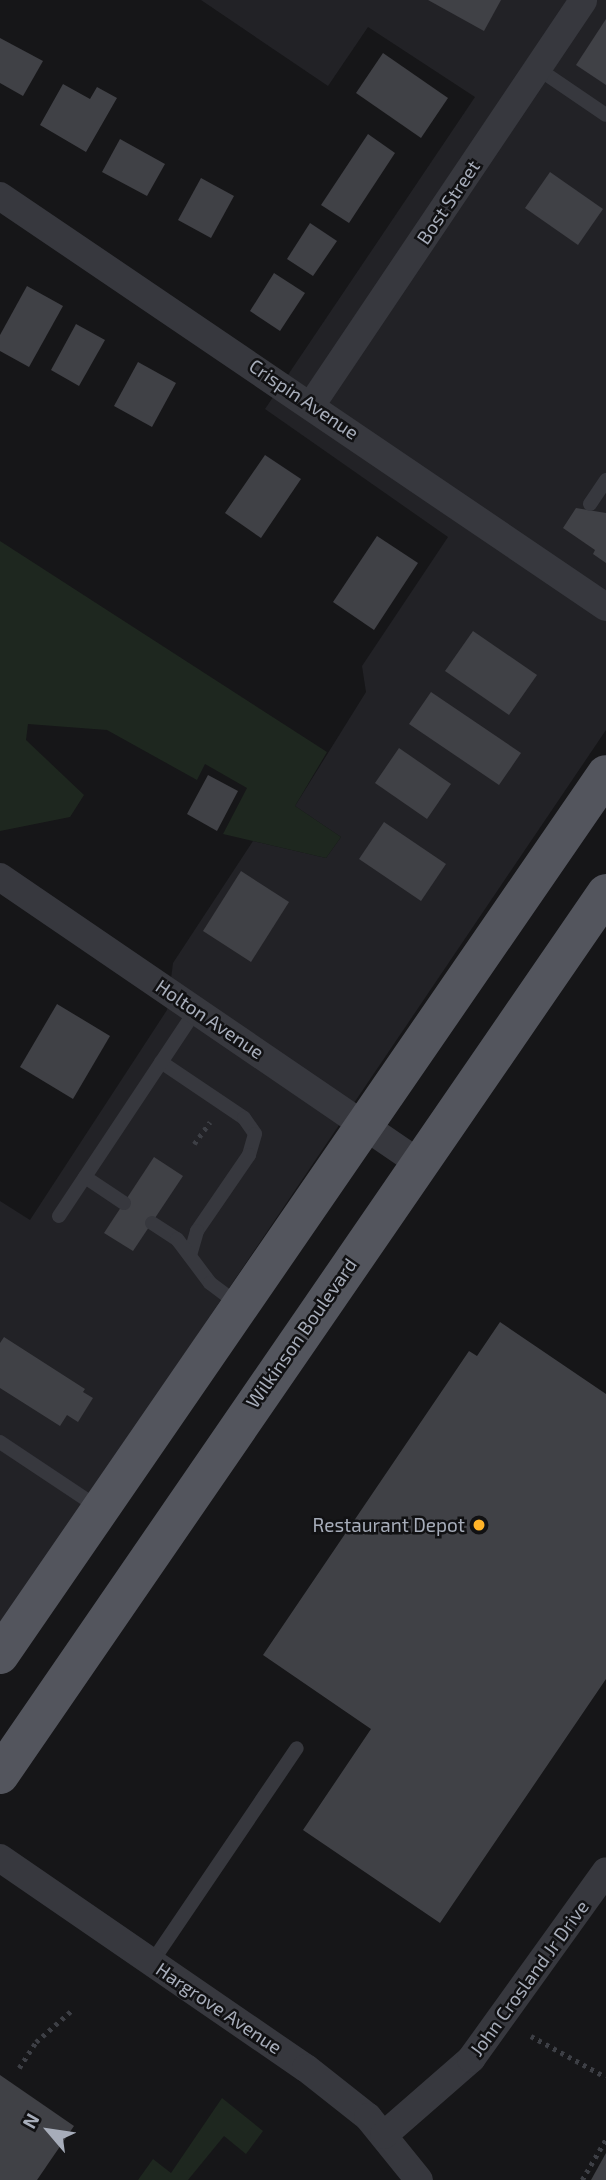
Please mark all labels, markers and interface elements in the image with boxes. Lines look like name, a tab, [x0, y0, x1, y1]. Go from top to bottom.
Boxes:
street label: Bost Street	[412, 156, 484, 248]
street label: Crispin Avenue	[245, 354, 363, 444]
street label: Holton Avenue	[151, 974, 269, 1064]
street label: Wilkinson Boulevard	[241, 1254, 361, 1412]
place label: Restaurant Depot	[313, 1514, 465, 1536]
marker: Restaurant Depot	[471, 1517, 487, 1533]
street label: John Crosland Jr Drive	[465, 1895, 593, 2061]
street label: Hargrove Avenue	[152, 1957, 286, 2059]
north arrow	[14, 2096, 84, 2166]
text: N	[17, 2109, 44, 2132]

